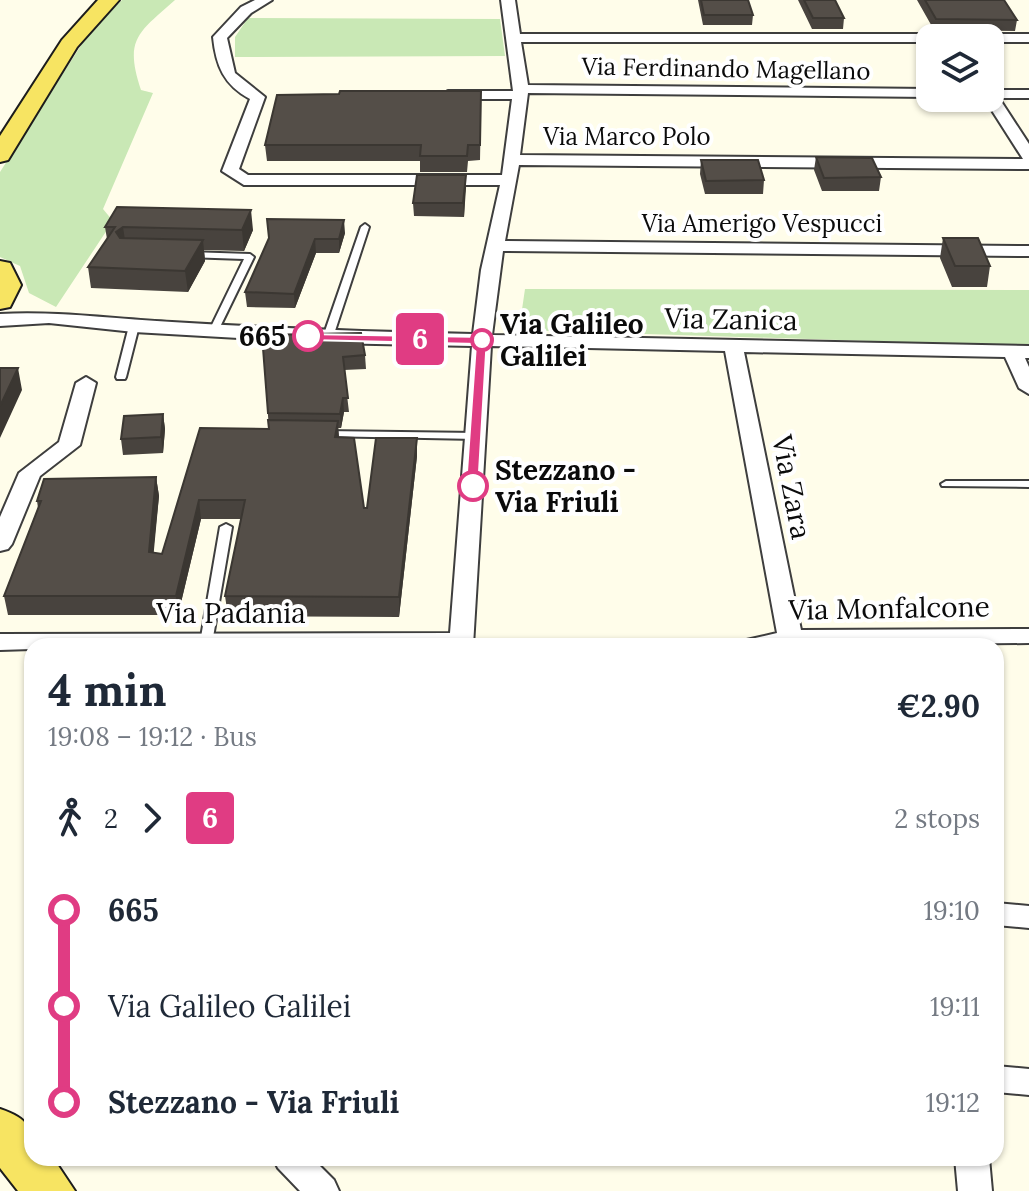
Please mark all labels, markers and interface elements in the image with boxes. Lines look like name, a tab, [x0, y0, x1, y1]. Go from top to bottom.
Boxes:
map controls	[916, 24, 1004, 112]
button: layers	[916, 24, 1004, 112]
street label: Via Ferdinando Magellano	[580, 50, 871, 87]
street label: Via Marco Polo	[542, 121, 711, 152]
street label: Via Amerigo Vespucci	[641, 208, 882, 239]
street label: Via Zanica	[663, 300, 798, 338]
place label: Via Galileo Galilei	[500, 306, 644, 374]
line badge: 6	[394, 313, 446, 365]
place label: 665	[239, 318, 286, 354]
marker: 665	[293, 321, 323, 351]
text: 6	[412, 321, 428, 357]
marker: Via Galileo Galilei	[471, 329, 493, 351]
street label: Via Zara	[764, 431, 820, 542]
place label: Stezzano - Via Friuli	[495, 452, 636, 520]
marker: Stezzano - Via Friuli	[458, 471, 488, 501]
street label: Via Monfalcone	[787, 588, 990, 628]
street label: Via Padania	[155, 595, 306, 631]
text: 4 min	[48, 662, 167, 718]
text: €2.90	[896, 687, 980, 725]
text: 19:08 – 19:12 · Bus	[48, 720, 257, 753]
icon: walk	[48, 796, 92, 840]
icon: forward	[130, 796, 174, 840]
text: 6	[202, 800, 218, 836]
text: 2	[104, 802, 118, 835]
text: 2 stops	[894, 802, 980, 835]
text: 665	[108, 891, 159, 929]
text: 19:10	[923, 894, 980, 927]
text: Via Galileo Galilei	[108, 987, 351, 1025]
text: 19:11	[930, 990, 980, 1023]
text: Stezzano - Via Friuli	[108, 1083, 399, 1121]
text: 19:12	[926, 1086, 980, 1119]

